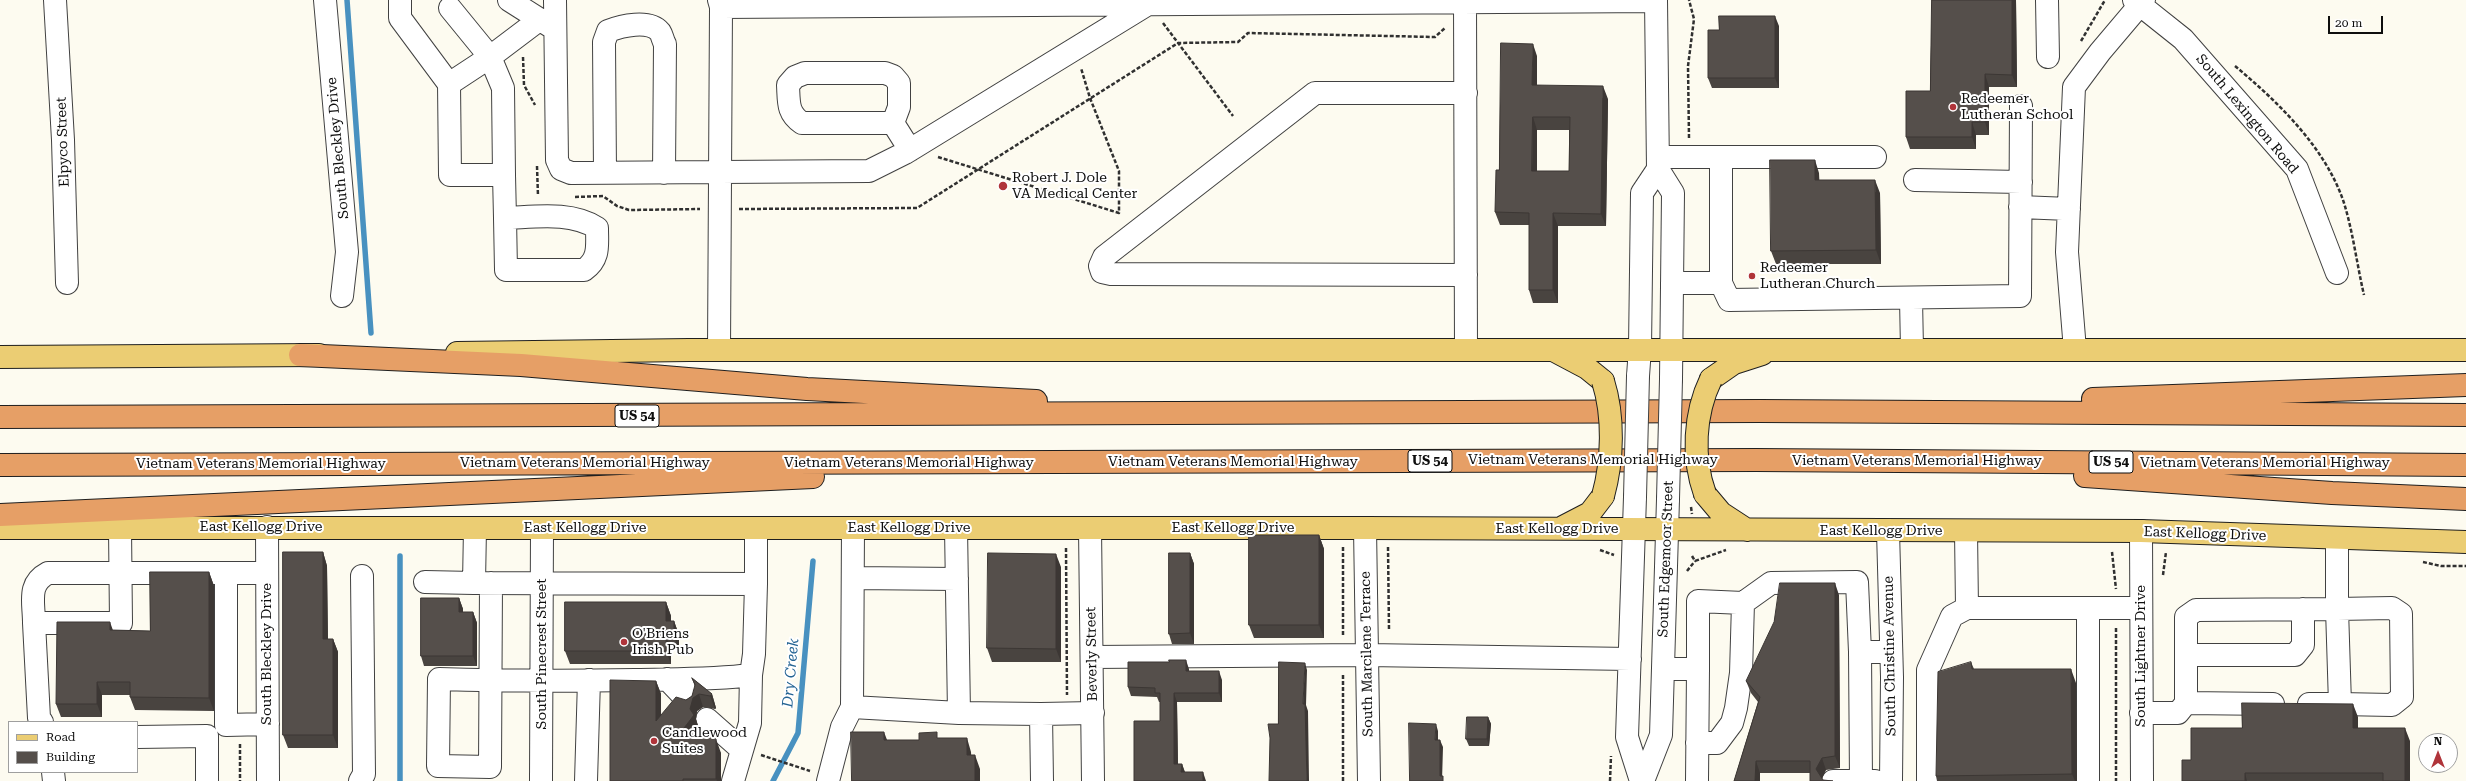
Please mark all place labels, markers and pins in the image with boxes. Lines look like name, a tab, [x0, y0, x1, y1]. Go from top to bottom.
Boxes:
place label: Redeemer Lutheran School	[1961, 91, 2073, 124]
marker: Redeemer Lutheran School	[1948, 102, 1958, 112]
place label: Robert J. Dole VA Medical Center	[1012, 170, 1137, 202]
marker: Robert J. Dole VA Medical Center	[997, 180, 1009, 192]
place label: Redeemer Lutheran Church	[1760, 260, 1875, 292]
marker: Redeemer Lutheran Church	[1747, 271, 1757, 281]
place label: O'Briens Irish Pub	[632, 626, 694, 658]
marker: O'Briens Irish Pub	[619, 637, 629, 647]
place label: Candlewood Suites	[662, 725, 747, 758]
marker: Candlewood Suites	[649, 736, 659, 746]

